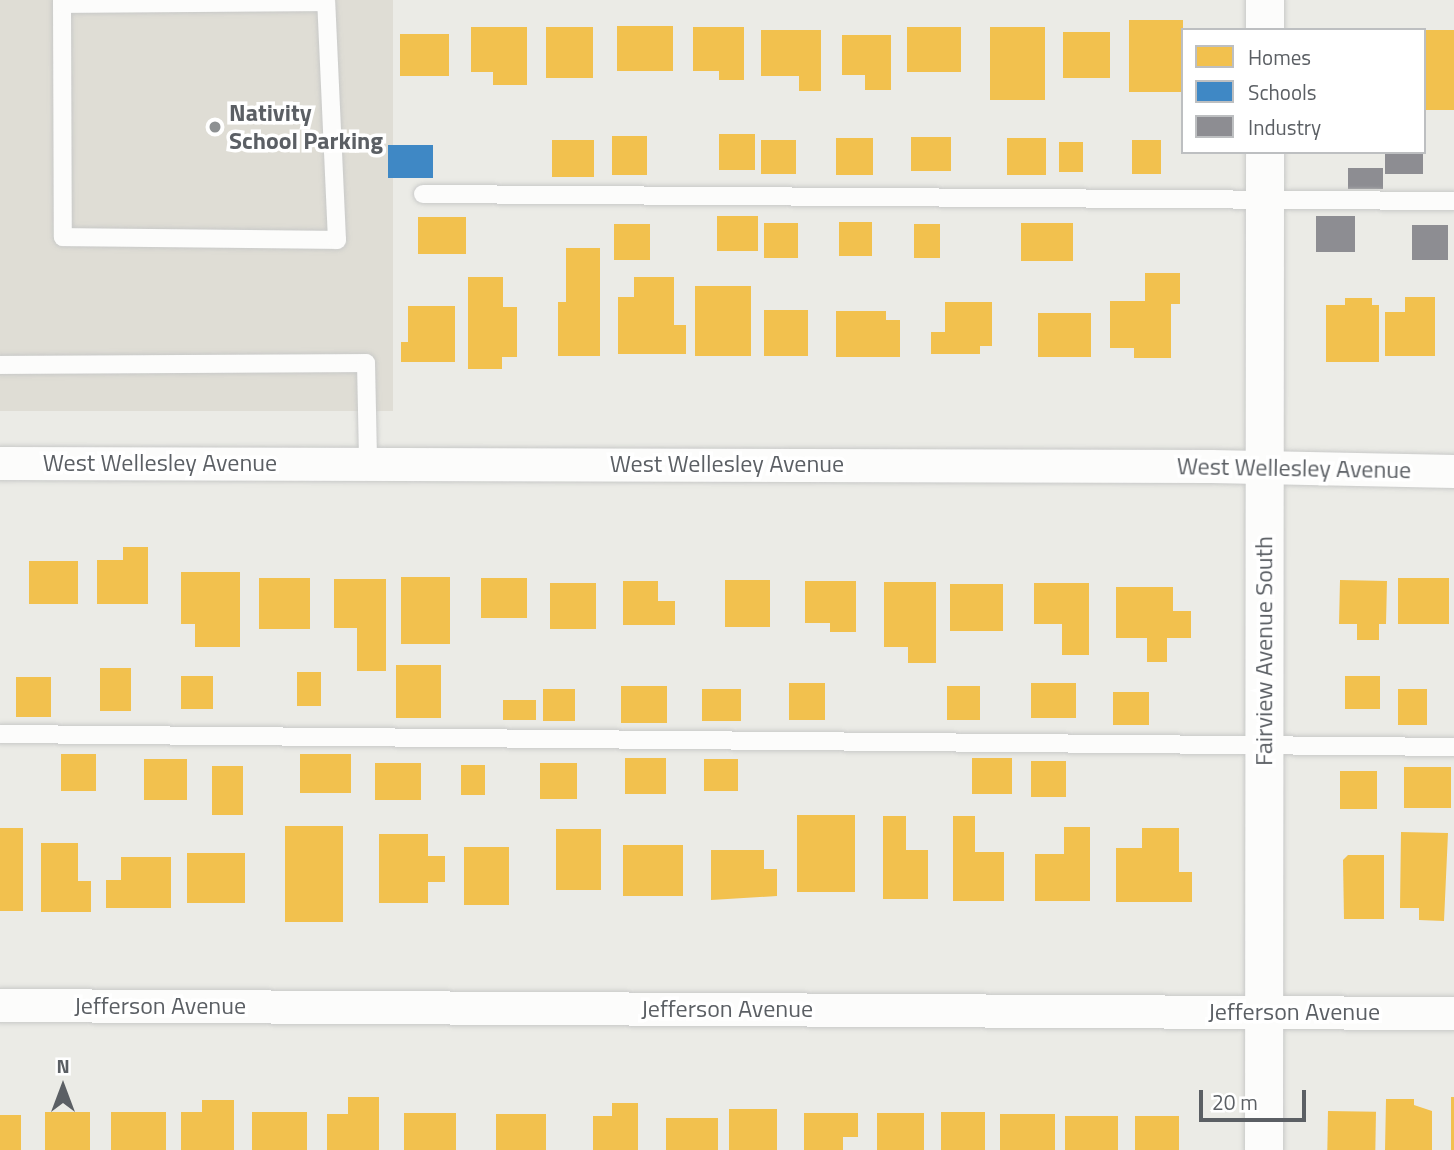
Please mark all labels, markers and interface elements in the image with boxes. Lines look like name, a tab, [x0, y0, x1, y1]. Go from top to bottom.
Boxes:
legend	[1181, 28, 1426, 154]
text: Homes	[1248, 41, 1311, 73]
text: Schools	[1248, 76, 1317, 108]
place label: Nativity School Parking	[229, 99, 383, 155]
text: Industry	[1248, 111, 1321, 143]
marker: Nativity School Parking	[207, 119, 223, 135]
street label: West Wellesley Avenue	[43, 449, 277, 477]
street label: West Wellesley Avenue	[610, 450, 844, 478]
street label: West Wellesley Avenue	[1177, 452, 1411, 484]
street label: Fairview Avenue South	[1250, 536, 1278, 766]
street label: Jefferson Avenue	[74, 992, 246, 1020]
street label: Jefferson Avenue	[641, 995, 813, 1023]
street label: Jefferson Avenue	[1208, 998, 1380, 1026]
text: N	[56, 1051, 70, 1080]
north arrow	[28, 1052, 98, 1122]
scale bar	[1202, 1076, 1309, 1120]
text: 20 m	[1212, 1086, 1258, 1118]

